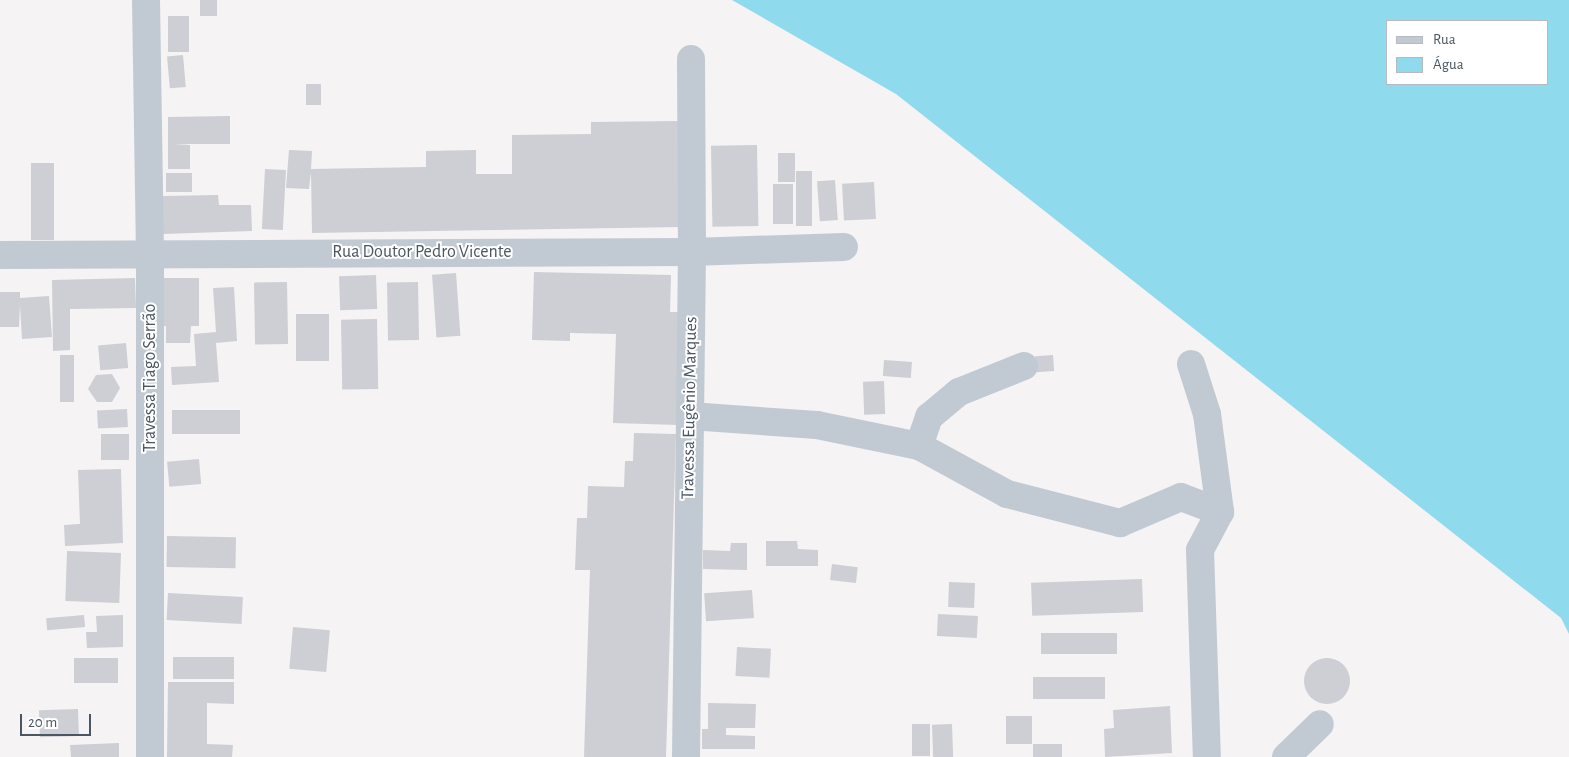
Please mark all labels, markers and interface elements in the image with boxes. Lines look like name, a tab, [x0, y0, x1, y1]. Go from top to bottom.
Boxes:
legend	[1386, 20, 1549, 85]
text: Rua	[1433, 32, 1456, 47]
text: Água	[1433, 57, 1464, 72]
street label: Rua Doutor Pedro Vicente	[332, 241, 512, 263]
street label: Travessa Tiago Serrão	[139, 304, 161, 452]
street label: Travessa Eugênio Marques	[678, 316, 702, 500]
scale bar	[22, 704, 94, 736]
text: 20 m	[28, 715, 57, 730]

